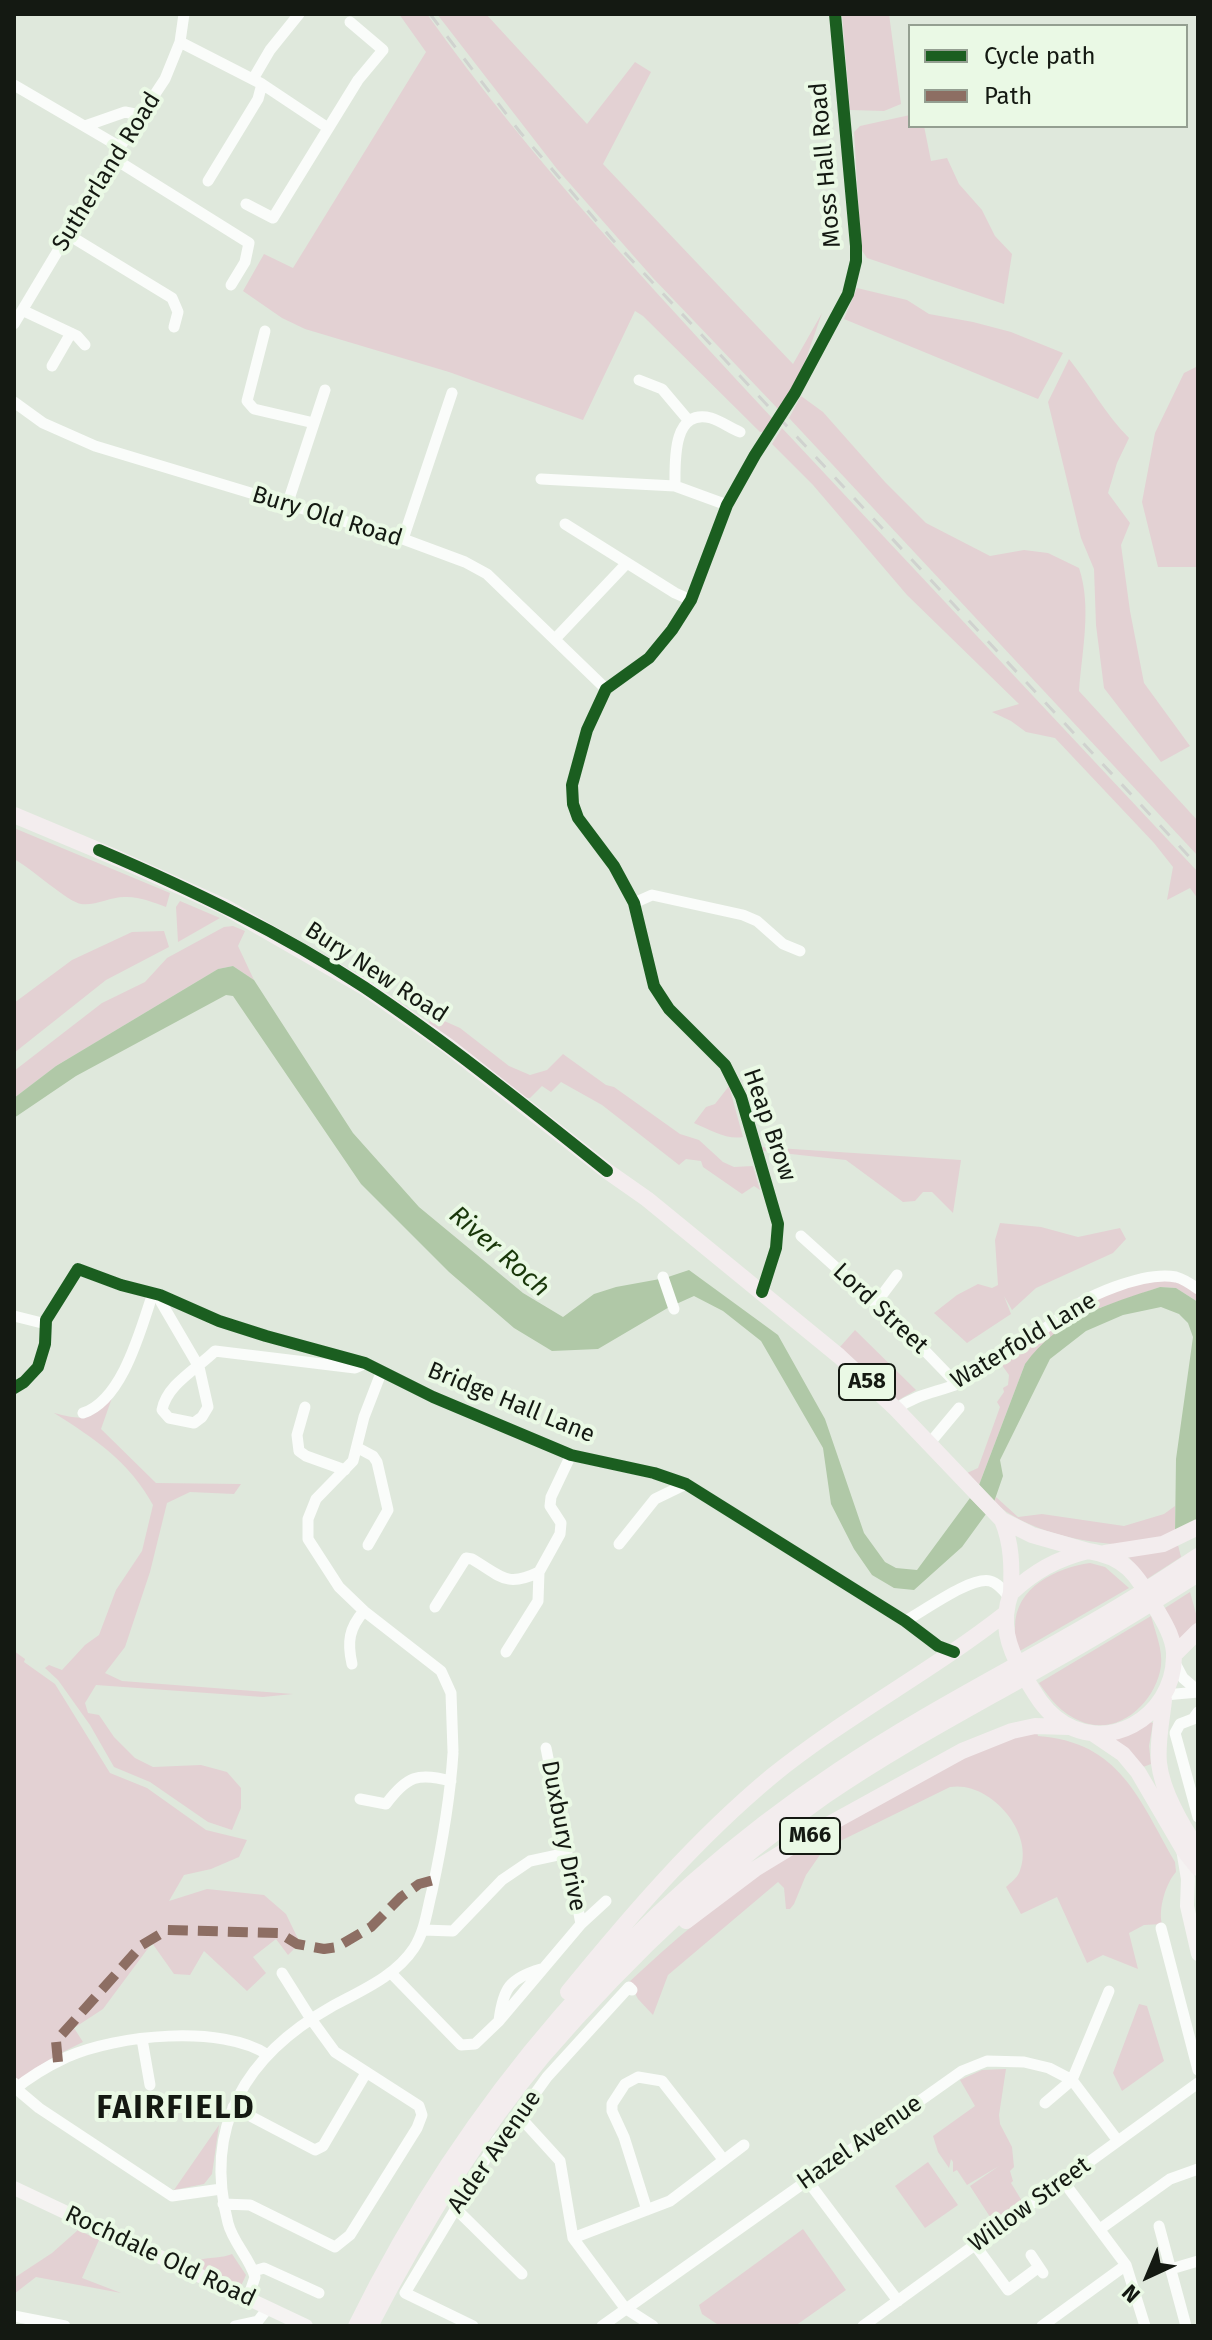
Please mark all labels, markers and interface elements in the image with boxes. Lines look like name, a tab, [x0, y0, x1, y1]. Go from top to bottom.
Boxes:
legend	[908, 24, 1188, 128]
text: Cycle path	[984, 42, 1096, 70]
street label: Moss Hall Road	[804, 81, 848, 249]
text: Path	[984, 82, 1032, 110]
street label: Sutherland Road	[47, 87, 167, 257]
street label: Bury Old Road	[248, 480, 406, 554]
street label: Bury New Road	[299, 916, 453, 1030]
street label: Heap Brow	[736, 1065, 802, 1185]
water label: River Roch	[442, 1200, 556, 1304]
street label: Lord Street	[826, 1258, 934, 1360]
street label: Waterfold Lane	[946, 1286, 1102, 1396]
street label: Bridge Hall Lane	[423, 1356, 599, 1450]
road number: A58	[839, 1364, 895, 1400]
street label: Duxbury Drive	[534, 1758, 592, 1914]
road number: M66	[780, 1818, 840, 1854]
street label: Alder Avenue	[442, 2085, 548, 2219]
street label: Hazel Avenue	[792, 2089, 928, 2197]
district label: FAIRFIELD	[96, 2090, 256, 2128]
street label: Willow Street	[964, 2151, 1096, 2259]
street label: Rochdale Old Road	[60, 2200, 260, 2314]
north arrow	[1108, 2236, 1188, 2316]
text: N	[1116, 2279, 1146, 2308]

